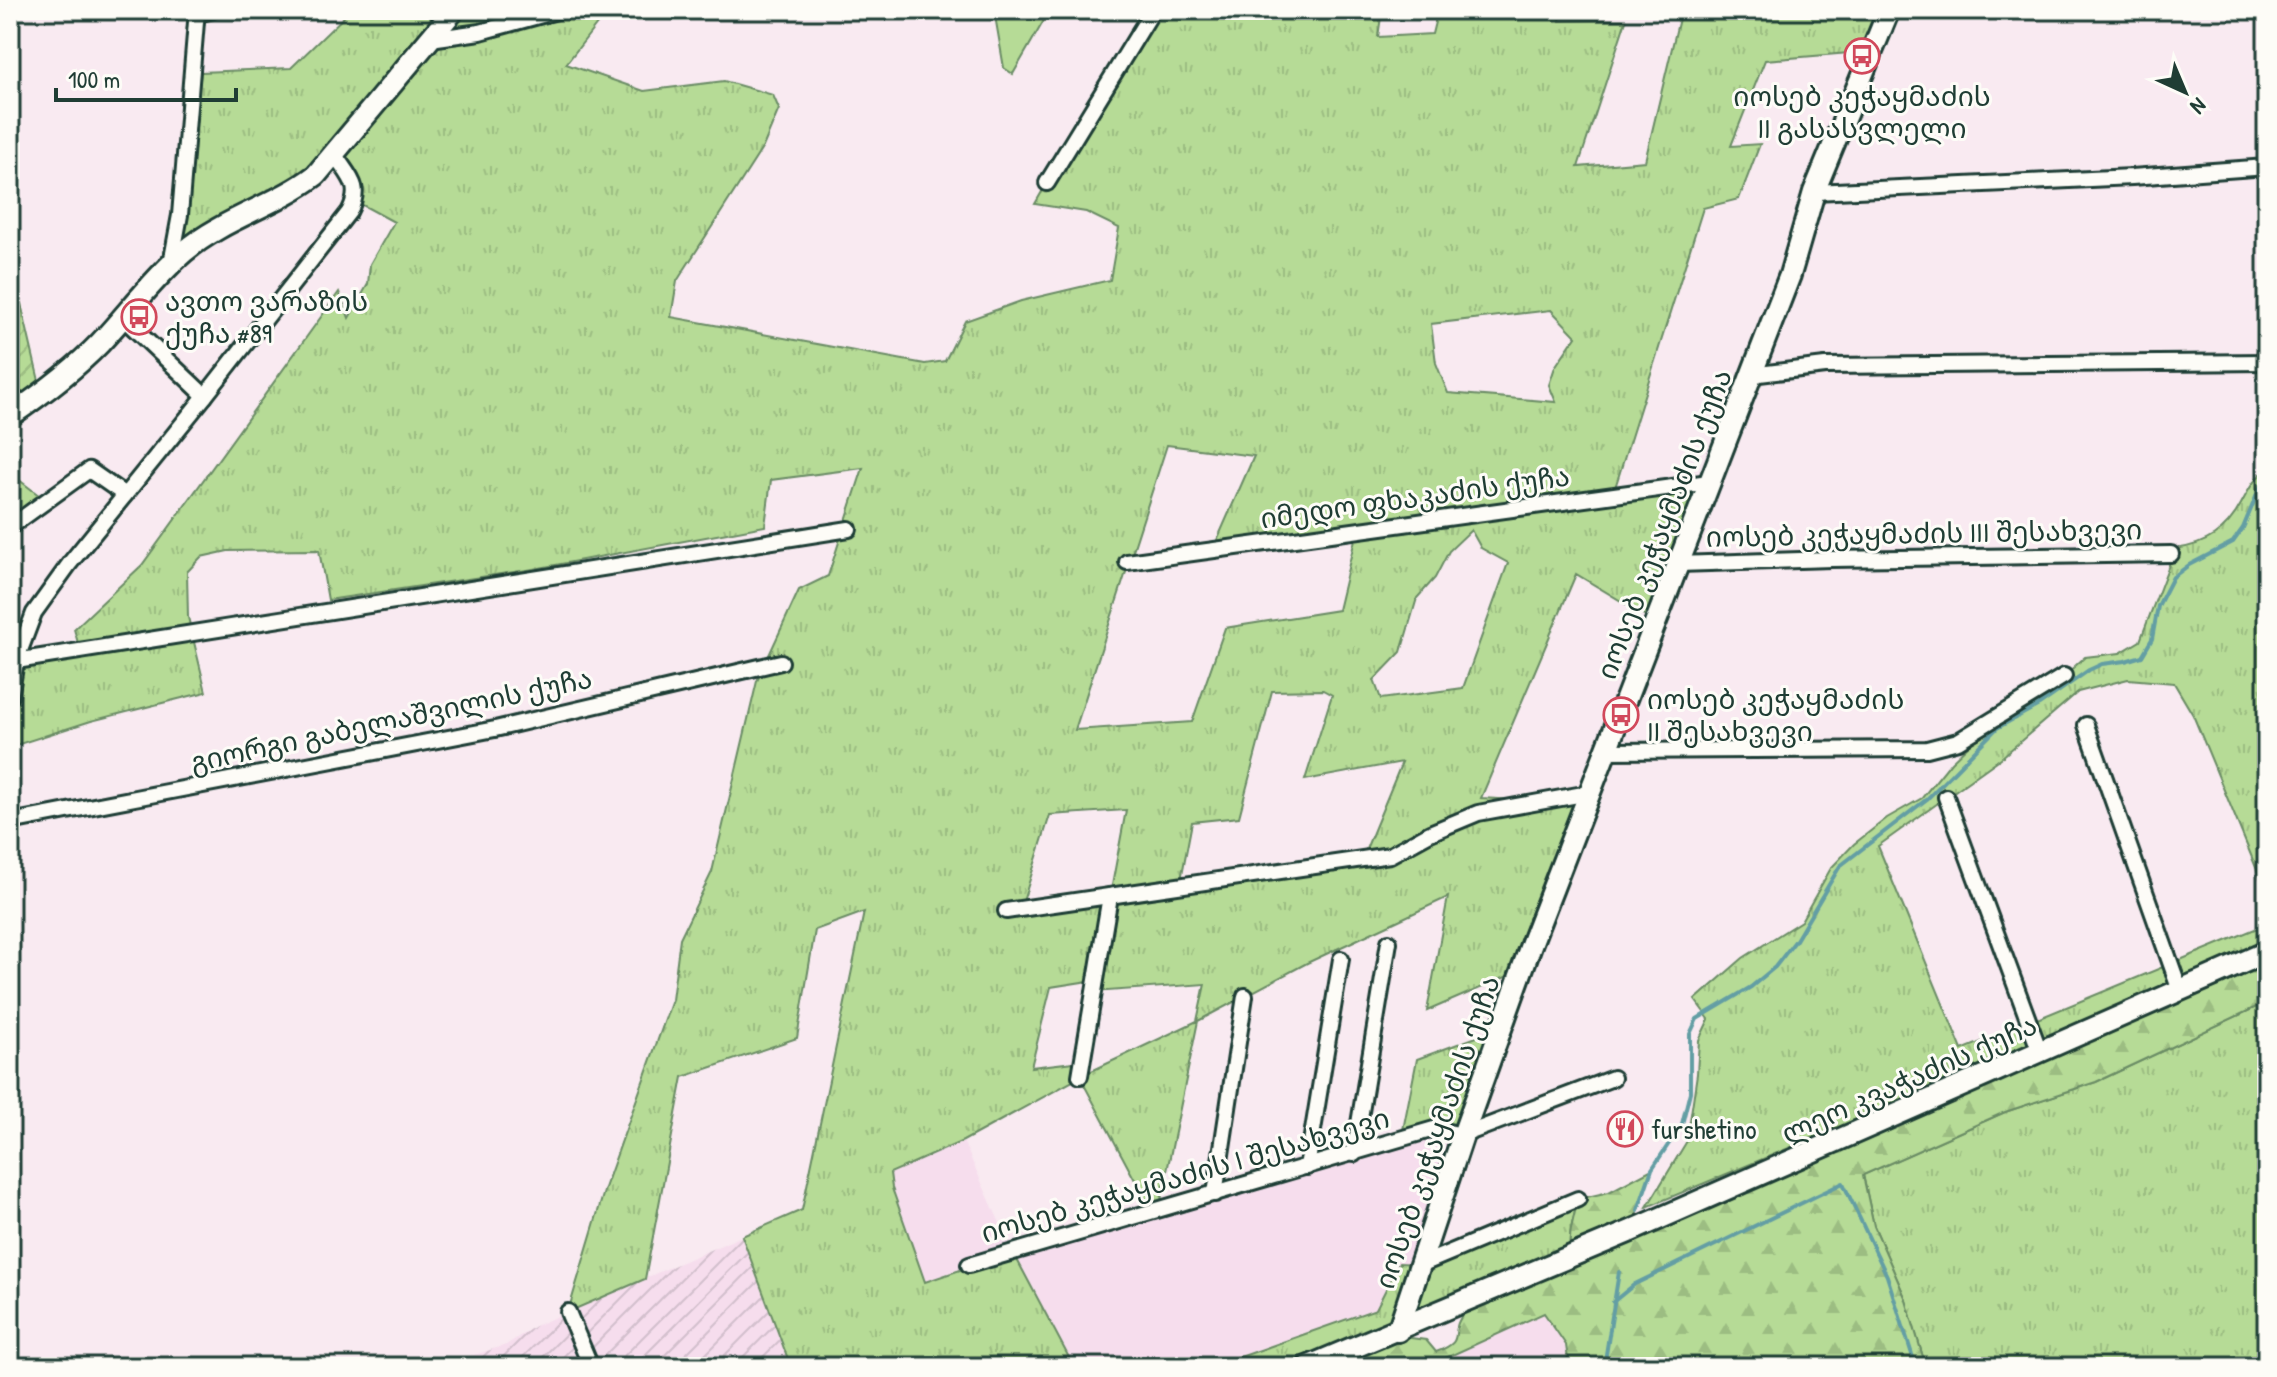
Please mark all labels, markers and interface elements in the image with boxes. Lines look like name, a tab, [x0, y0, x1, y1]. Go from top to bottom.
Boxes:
bus stop icon: იოსებ კეჭაყმაძის II გასასვლელი	[1843, 37, 1881, 75]
scale bar	[56, 52, 236, 102]
north arrow	[2145, 52, 2225, 132]
text: 100 m	[68, 63, 120, 95]
place label: იოსებ კეჭაყმაძის II გასასვლელი	[1733, 77, 1991, 147]
text: N	[2184, 92, 2214, 121]
place label: ავთო ვარაზის ქუჩა #89	[165, 282, 368, 352]
bus stop icon: ავთო ვარაზის ქუჩა #89	[120, 298, 158, 336]
street label: იოსებ კეჭაყმაძის ქუჩა	[1587, 364, 1741, 684]
street label: იმედო ფხაკაძის ქუჩა	[1258, 456, 1572, 538]
street label: იოსებ კეჭაყმაძის III შესახვევი	[1706, 510, 2142, 556]
street label: გიორგი გაბელაშვილის ქუჩა	[187, 659, 595, 781]
place label: იოსებ კეჭაყმაძის II შესახვევი	[1647, 680, 1904, 750]
bus stop icon: იოსებ კეჭაყმაძის II შესახვევი	[1602, 696, 1640, 734]
street label: იოსებ კეჭაყმაძის ქუჩა	[1365, 970, 1509, 1294]
street label: ლეო კვაჭაძის ქუჩა	[1775, 1006, 2043, 1152]
street label: იოსებ კეჭაყმაძის I შესახვევი	[976, 1098, 1394, 1252]
restaurant icon: furshetino	[1606, 1110, 1644, 1148]
place label: furshetino	[1651, 1110, 1757, 1148]

